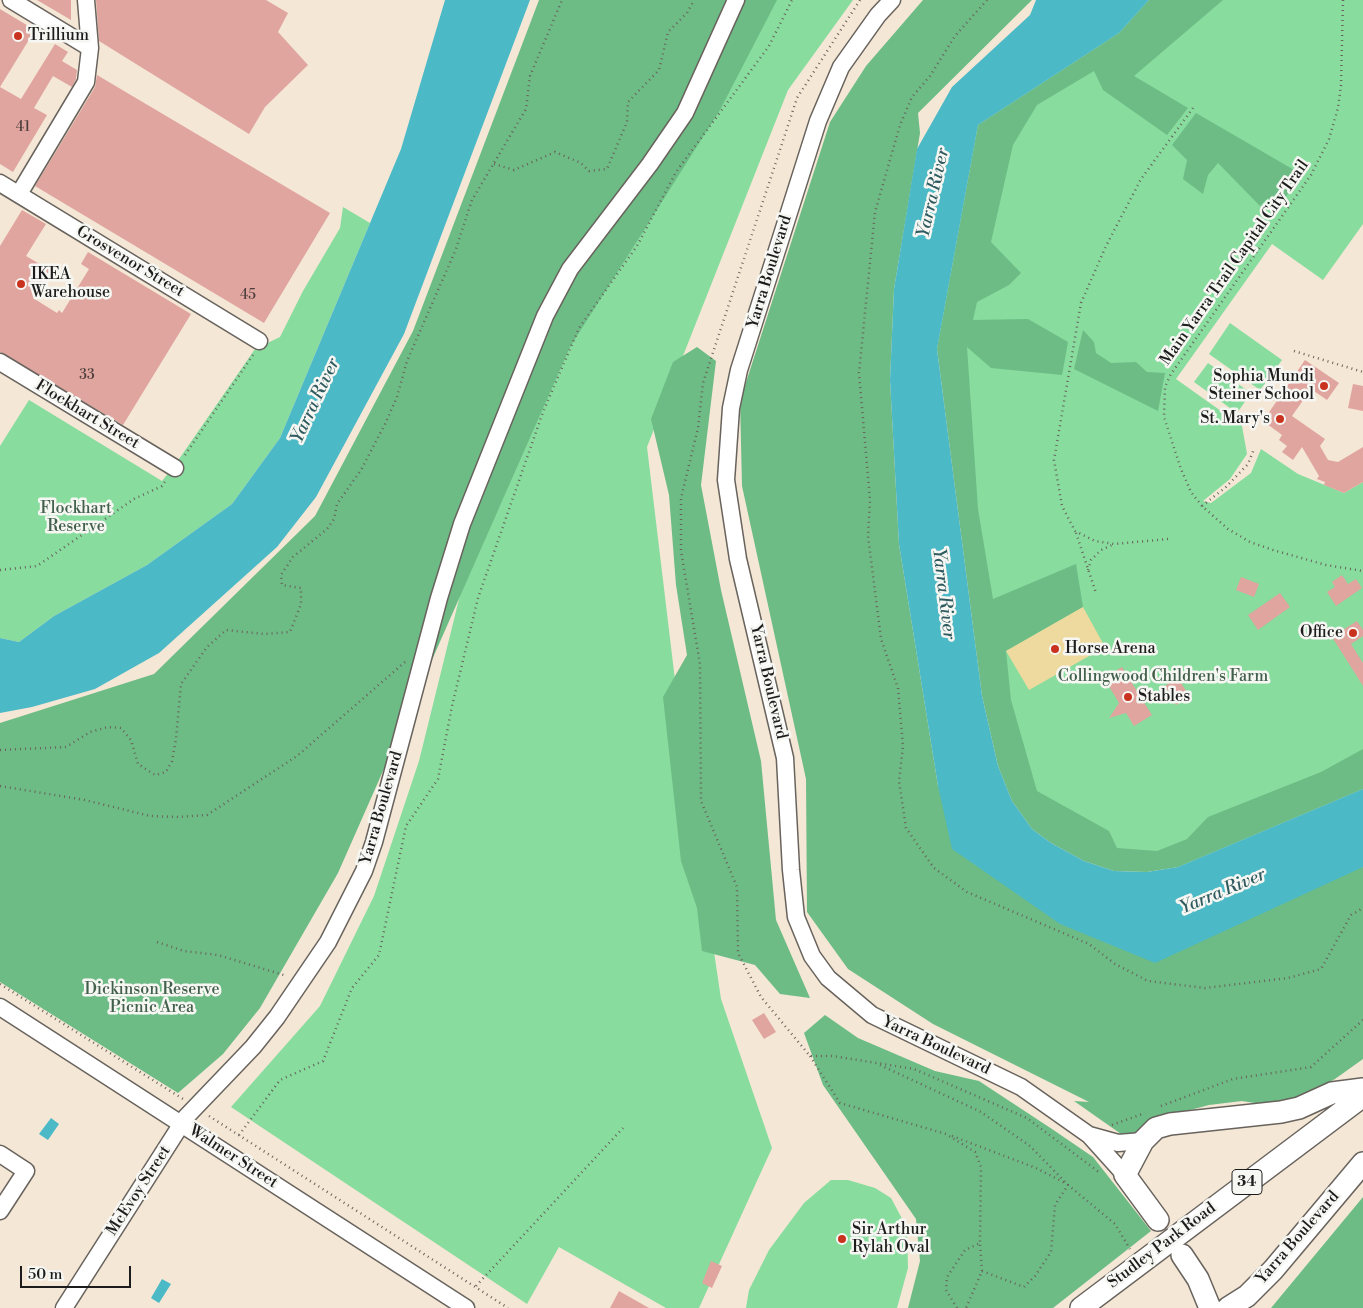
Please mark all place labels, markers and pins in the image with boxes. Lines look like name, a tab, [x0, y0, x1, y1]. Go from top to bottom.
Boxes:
place label: Trillium	[28, 26, 89, 46]
marker: Trillium	[12, 30, 24, 42]
place label: IKEA Warehouse	[31, 265, 110, 303]
marker: IKEA Warehouse	[15, 278, 27, 290]
place label: Sophia Mundi Steiner School	[1209, 367, 1314, 405]
marker: Sophia Mundi Steiner School	[1318, 380, 1330, 392]
place label: St. Mary's	[1200, 409, 1270, 429]
marker: St. Mary's	[1274, 413, 1286, 425]
place label: Office	[1300, 623, 1343, 643]
marker: Office	[1347, 627, 1359, 639]
place label: Horse Arena	[1065, 639, 1156, 659]
marker: Horse Arena	[1049, 643, 1061, 655]
place label: Stables	[1138, 687, 1190, 707]
marker: Stables	[1122, 691, 1134, 703]
place label: Sir Arthur Rylah Oval	[852, 1220, 930, 1258]
marker: Sir Arthur Rylah Oval	[836, 1233, 848, 1245]

